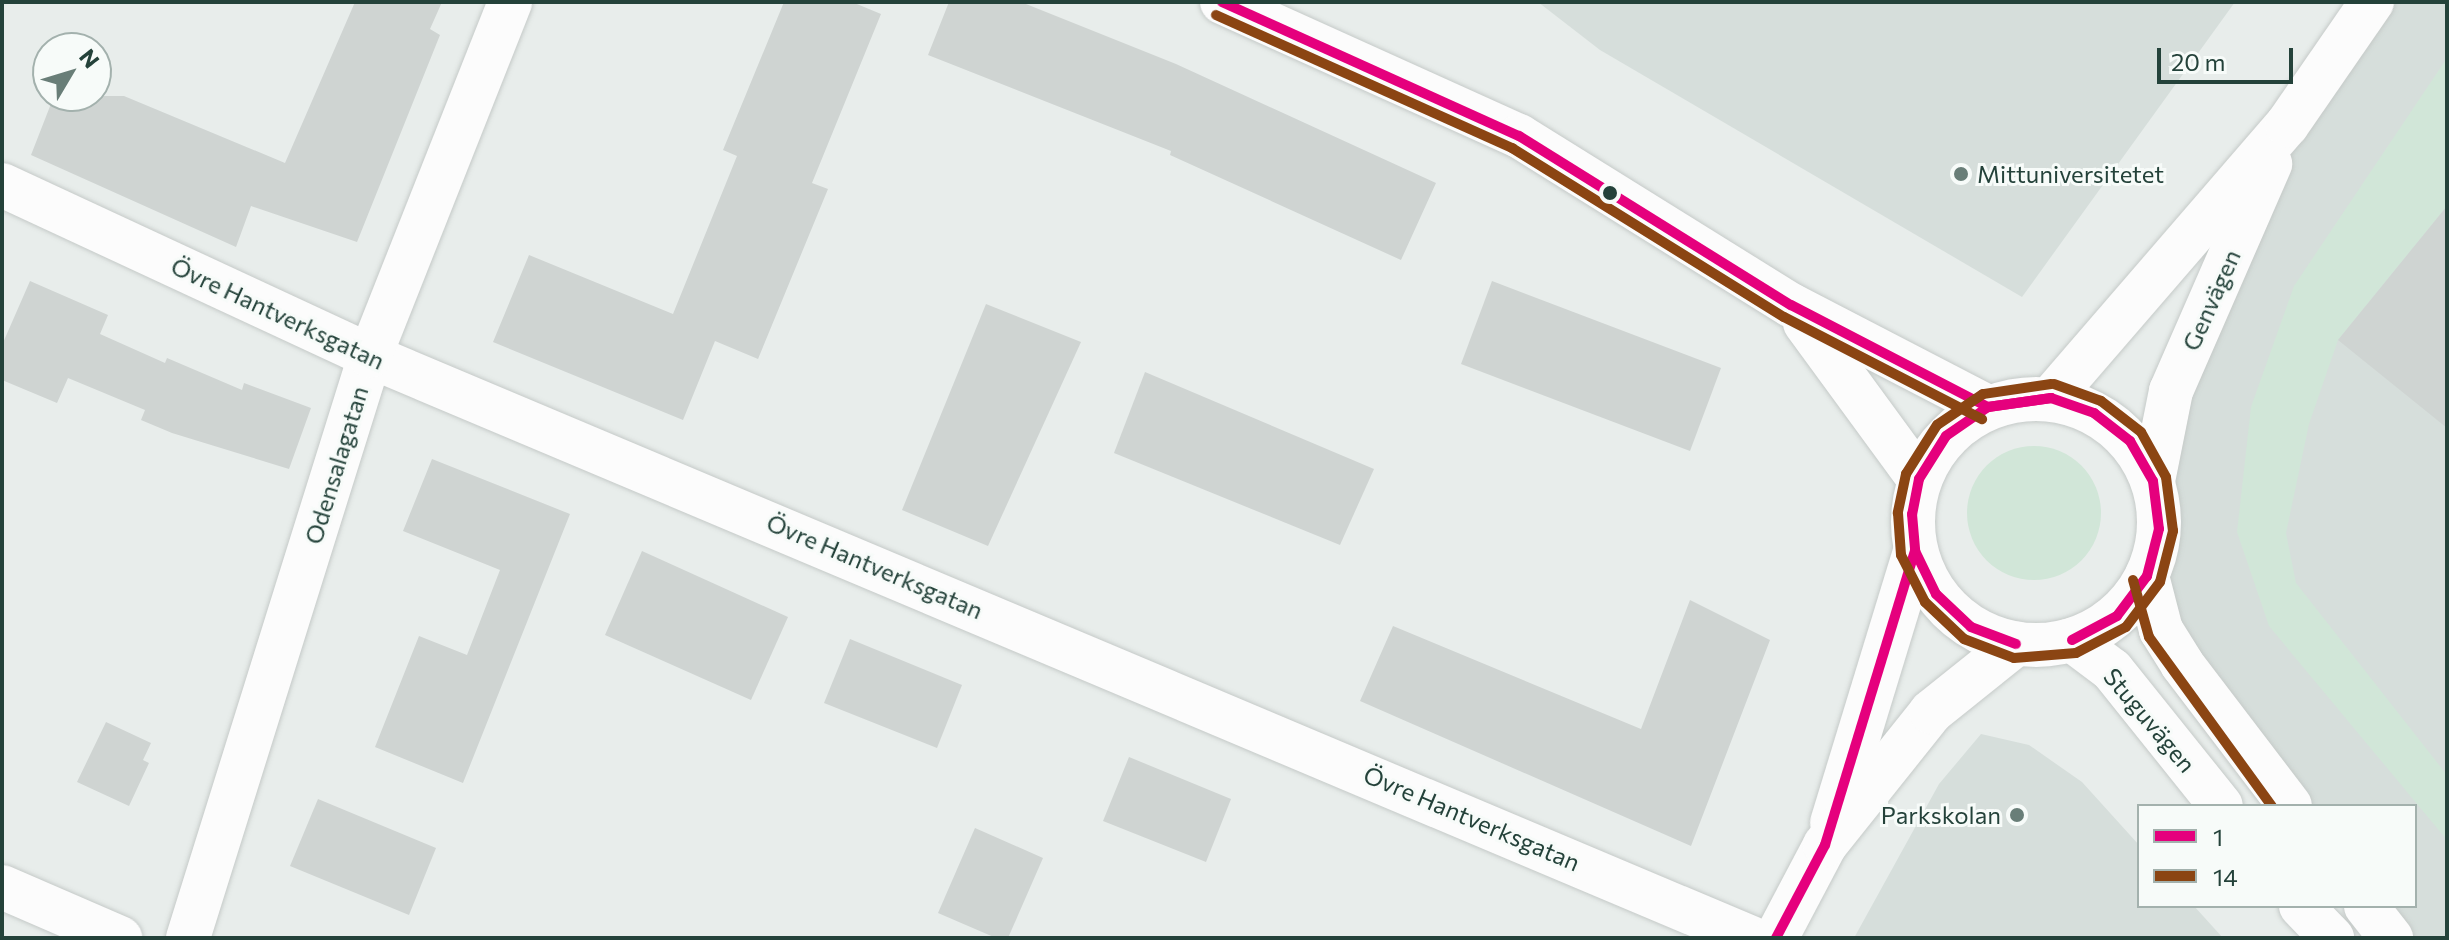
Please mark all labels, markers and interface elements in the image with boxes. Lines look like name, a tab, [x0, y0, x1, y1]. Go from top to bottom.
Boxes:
north arrow	[32, 32, 112, 112]
scale bar	[2161, 32, 2297, 82]
text: N	[74, 43, 105, 73]
text: 20 m	[2171, 47, 2225, 76]
place label: Mittuniversitetet	[1977, 160, 2164, 188]
marker: Mittuniversitetet	[1952, 165, 1970, 183]
unlabelled marker	[1602, 185, 1618, 201]
street label: Genvägen	[2176, 245, 2246, 355]
street label: Övre Hantverksgatan	[167, 251, 389, 375]
street label: Odensalagatan	[298, 383, 374, 547]
street label: Övre Hantverksgatan	[763, 507, 987, 625]
street label: Stuguvägen	[2098, 662, 2202, 778]
street label: Övre Hantverksgatan	[1360, 759, 1584, 877]
place label: Parkskolan	[1881, 801, 2001, 829]
legend	[2137, 804, 2417, 908]
marker: Parkskolan	[2008, 806, 2026, 824]
text: 1	[2213, 822, 2223, 851]
text: 14	[2213, 862, 2238, 891]

